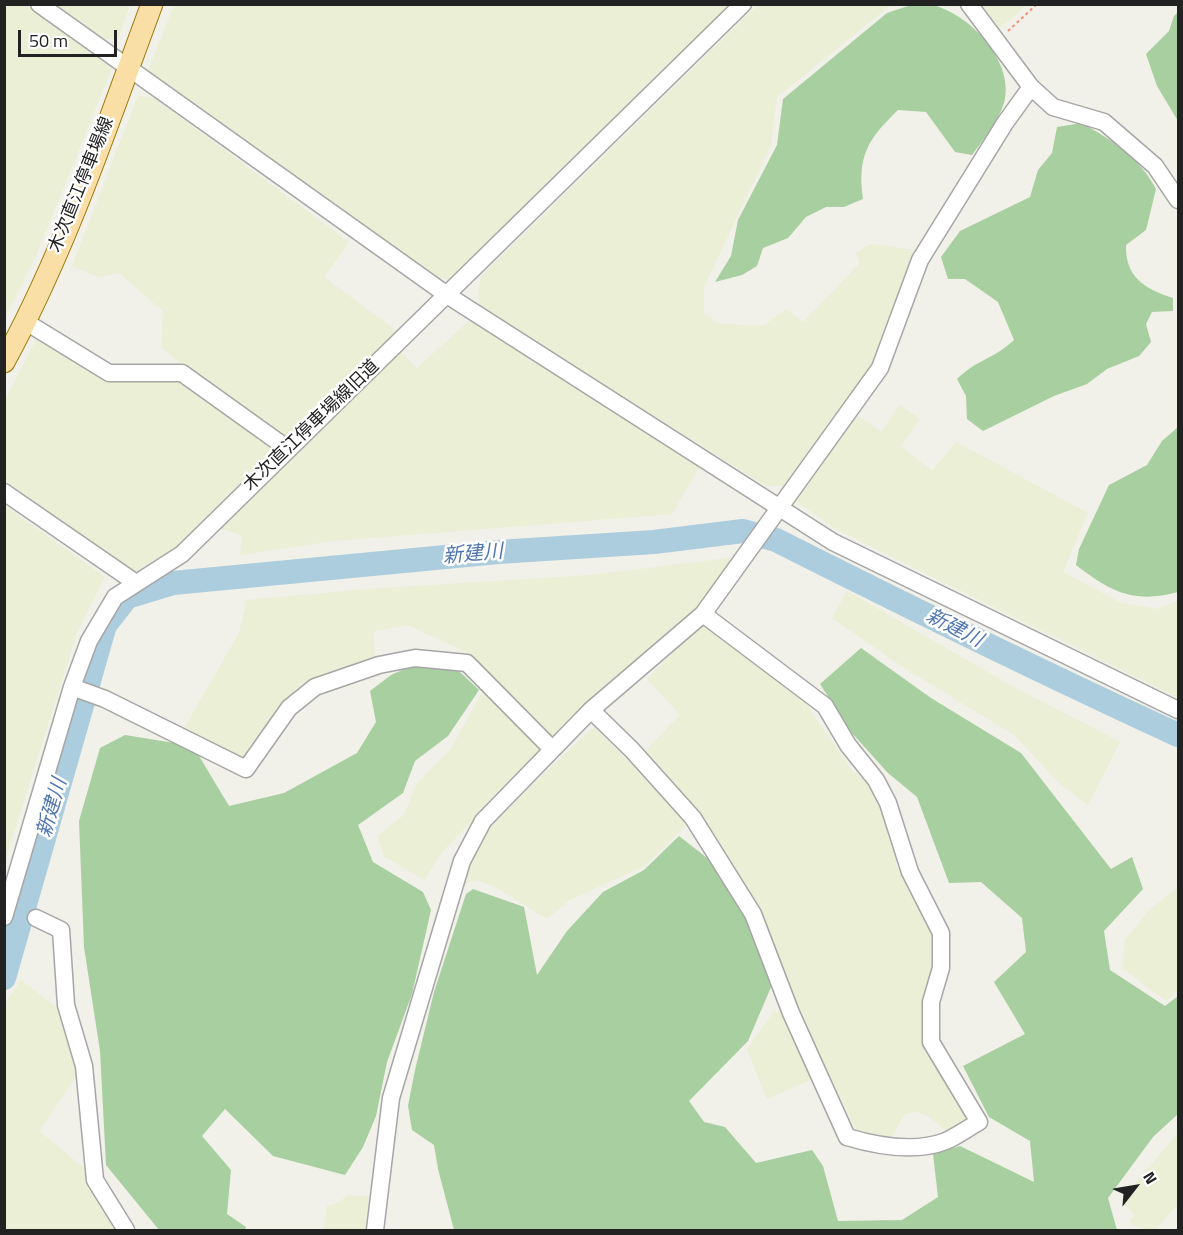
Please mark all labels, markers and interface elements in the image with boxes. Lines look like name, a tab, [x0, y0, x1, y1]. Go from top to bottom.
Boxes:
scale bar	[21, 18, 120, 56]
text: 50 m	[29, 27, 68, 54]
street label: 木次直江停車場線	[45, 114, 119, 256]
street label: 木次直江停車場線旧道	[240, 356, 384, 496]
water label: 新建川	[442, 540, 504, 570]
water label: 新建川	[922, 605, 986, 653]
water label: 新建川	[33, 776, 73, 840]
north arrow	[1105, 1157, 1165, 1217]
text: N	[1137, 1167, 1164, 1189]

